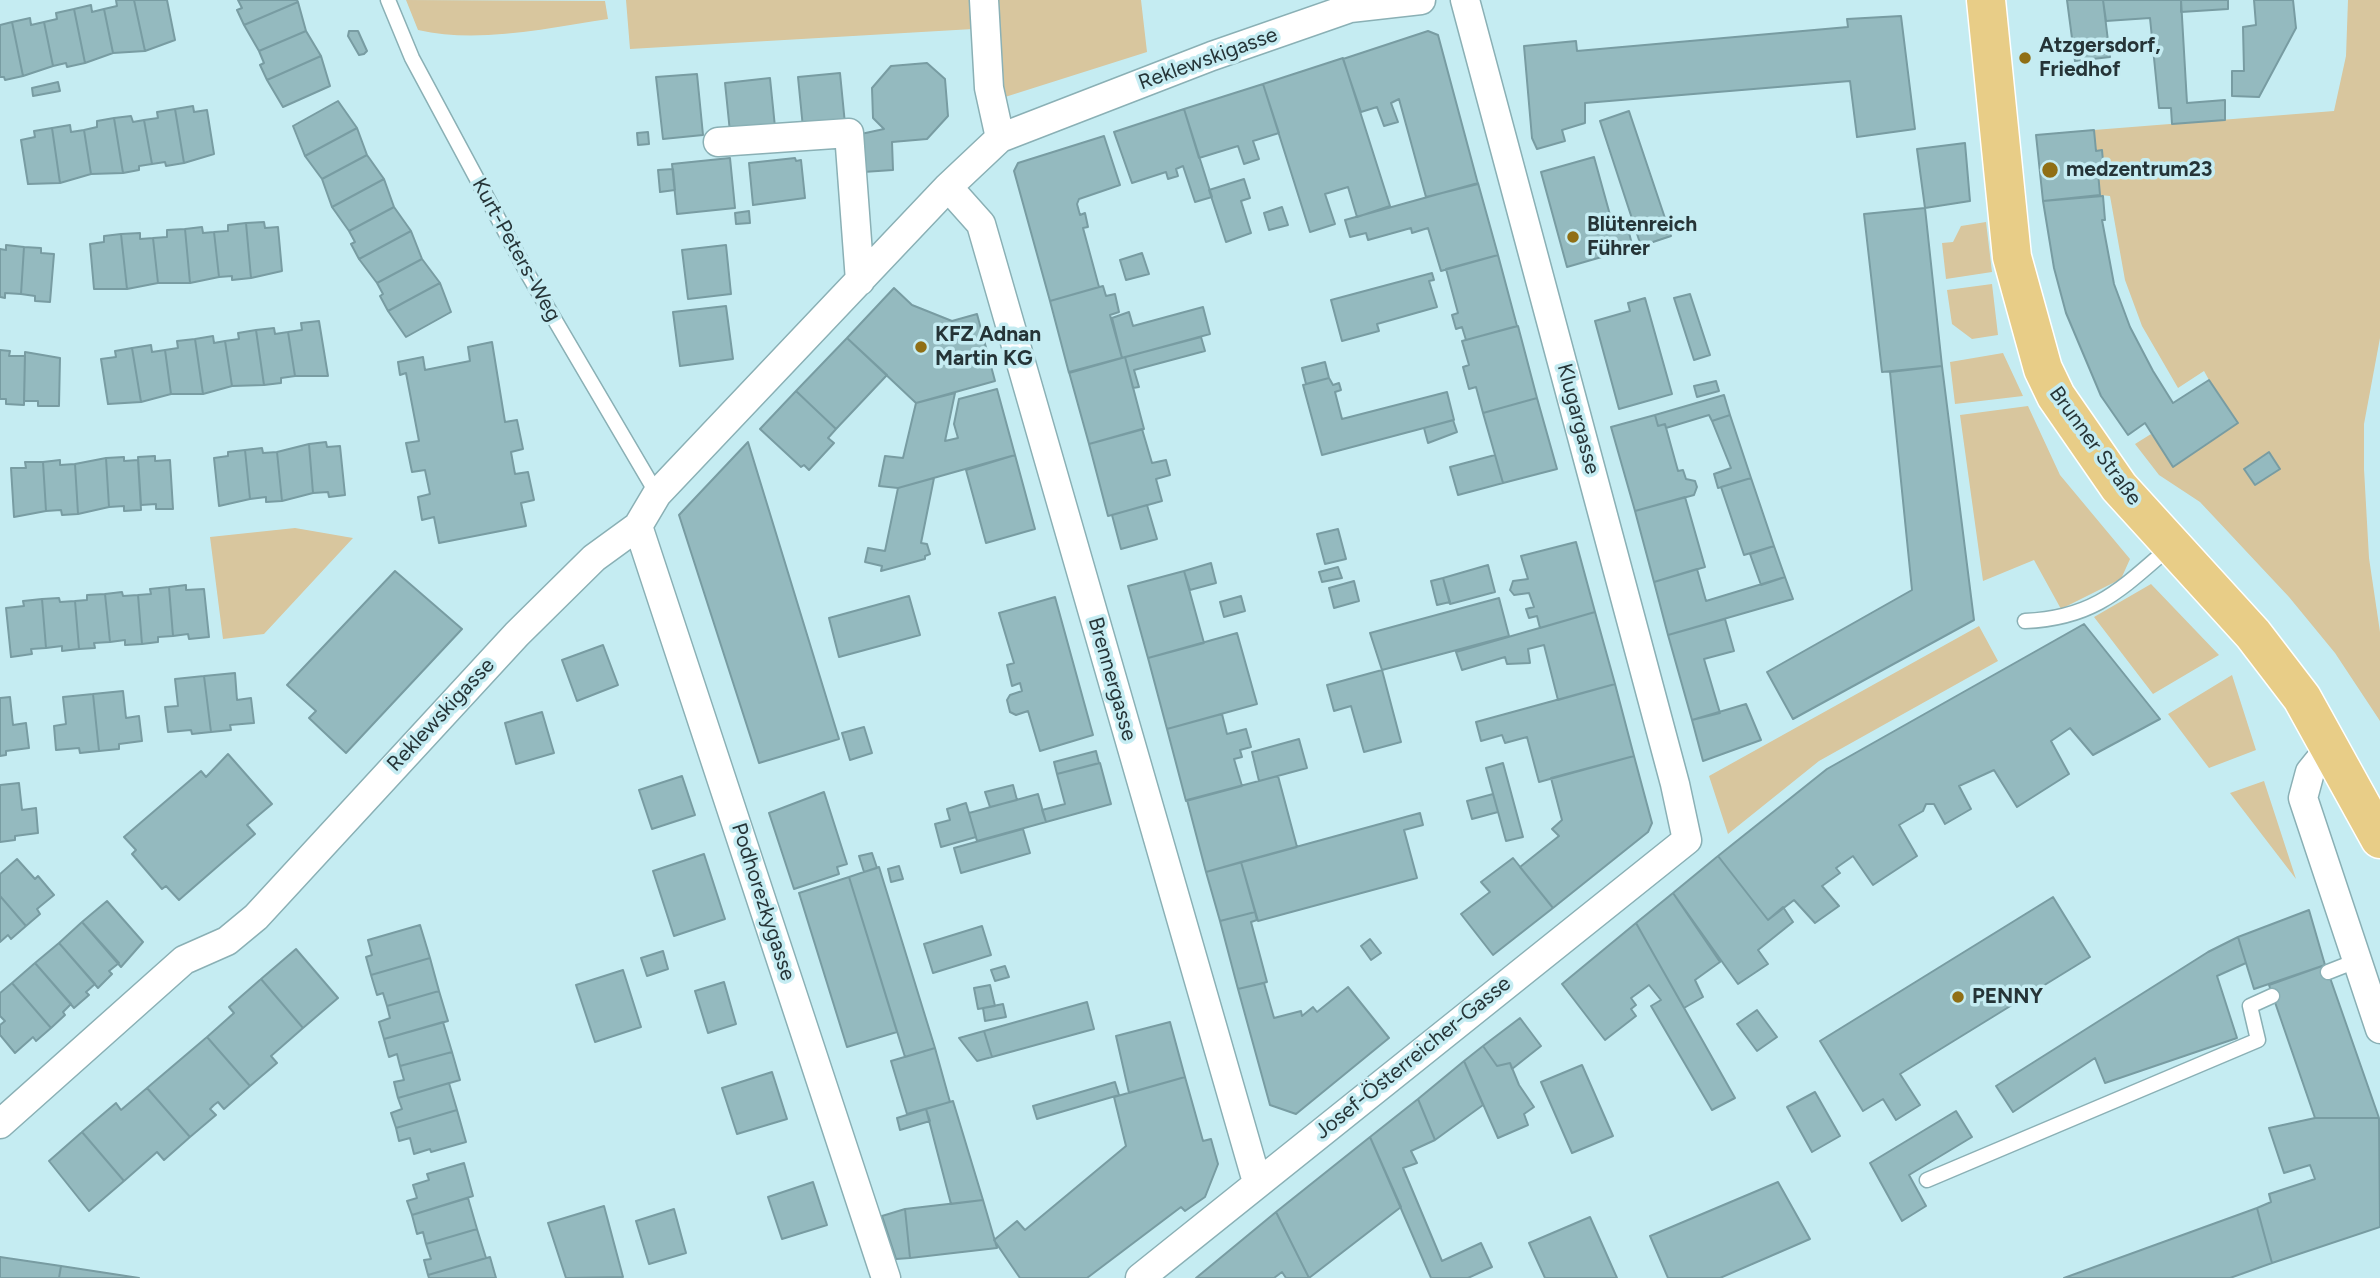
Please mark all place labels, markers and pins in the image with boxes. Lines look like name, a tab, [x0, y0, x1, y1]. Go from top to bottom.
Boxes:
place label: Atzgersdorf, Friedhof	[2039, 33, 2161, 83]
marker: Atzgersdorf, Friedhof	[2017, 50, 2033, 66]
place label: medzentrum23	[2066, 157, 2212, 183]
marker: medzentrum23	[2040, 160, 2060, 180]
place label: Blütenreich Führer	[1587, 212, 1697, 262]
marker: Blütenreich Führer	[1565, 229, 1581, 245]
place label: KFZ Adnan Martin KG	[935, 322, 1041, 372]
marker: KFZ Adnan Martin KG	[913, 339, 929, 355]
place label: PENNY	[1972, 984, 2043, 1010]
marker: PENNY	[1950, 989, 1966, 1005]

